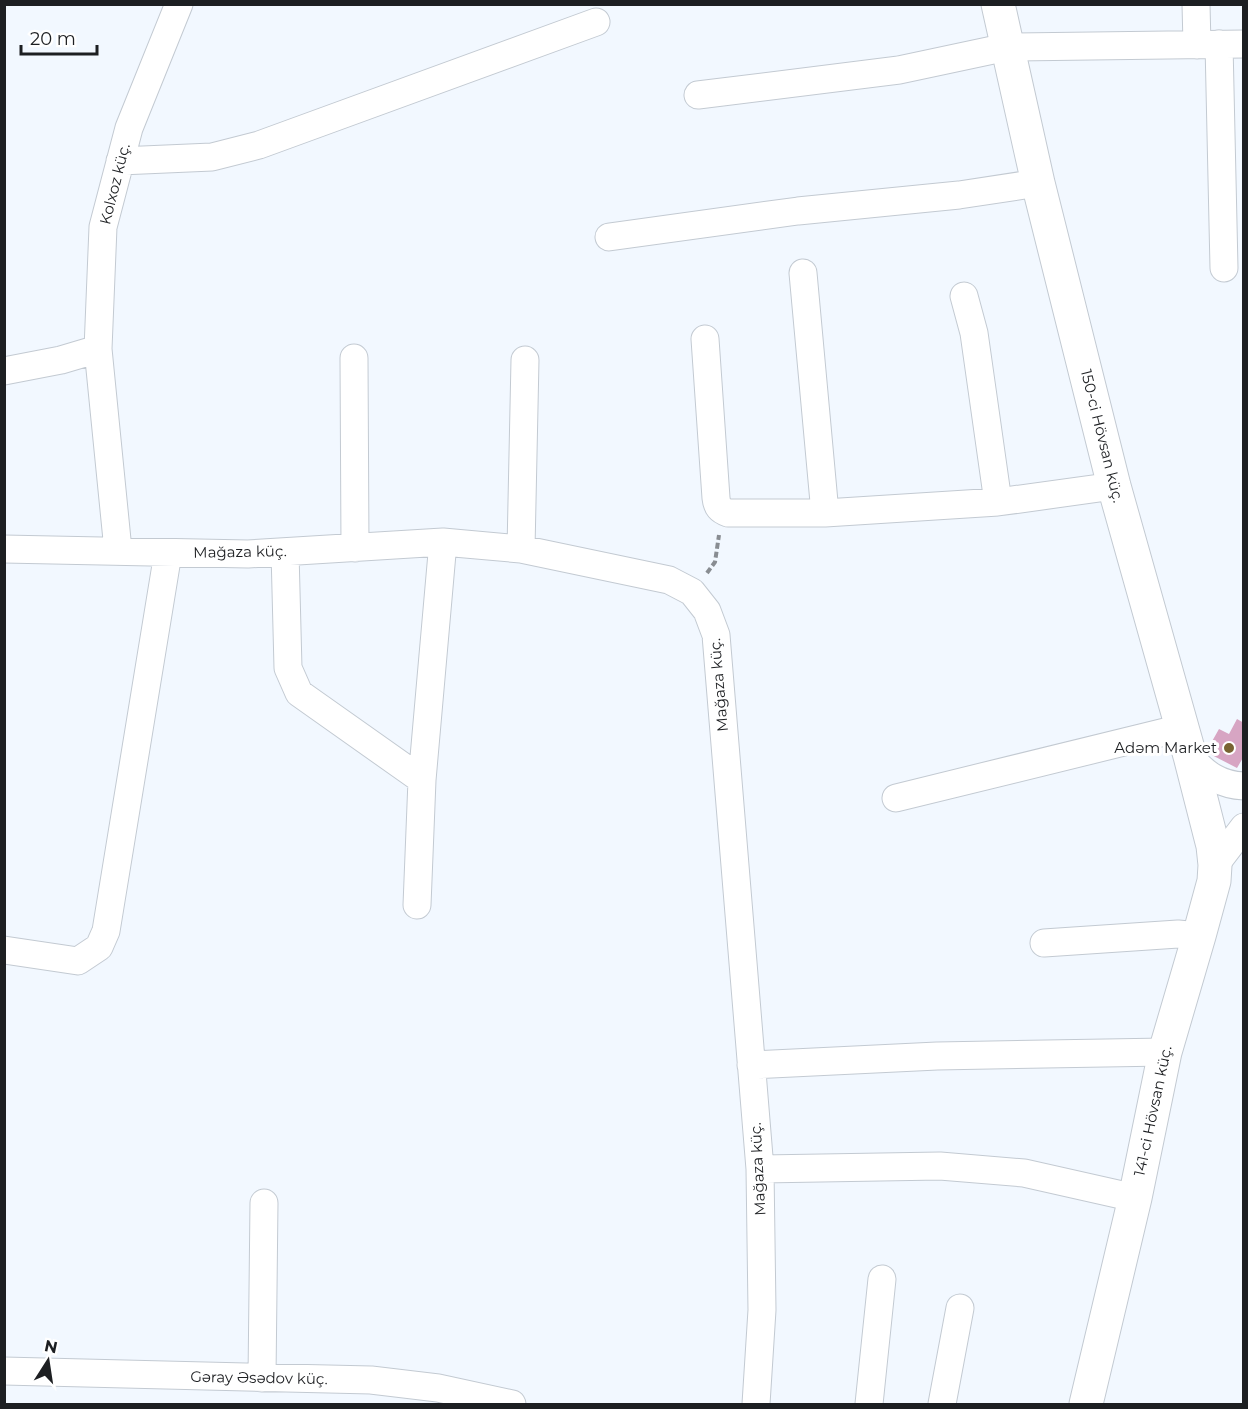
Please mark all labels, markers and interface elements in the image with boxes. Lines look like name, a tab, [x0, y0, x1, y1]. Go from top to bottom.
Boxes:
scale bar	[21, 18, 98, 56]
text: 20 m	[30, 28, 76, 50]
street label: Kolxoz küç.	[95, 141, 134, 227]
street label: 150-ci Hövsan küç.	[1077, 367, 1128, 504]
street label: Mağaza küç.	[193, 541, 287, 562]
street label: Mağaza küç.	[705, 638, 732, 732]
place label: Adəm Market	[1114, 738, 1217, 757]
marker: Adəm Market	[1222, 741, 1236, 755]
street label: 141-ci Hövsan küç.	[1129, 1044, 1176, 1178]
street label: Mağaza küç.	[746, 1122, 769, 1216]
north arrow	[18, 1331, 78, 1391]
text: N	[43, 1336, 59, 1357]
street label: Gəray Əsədov küç.	[190, 1367, 328, 1388]

